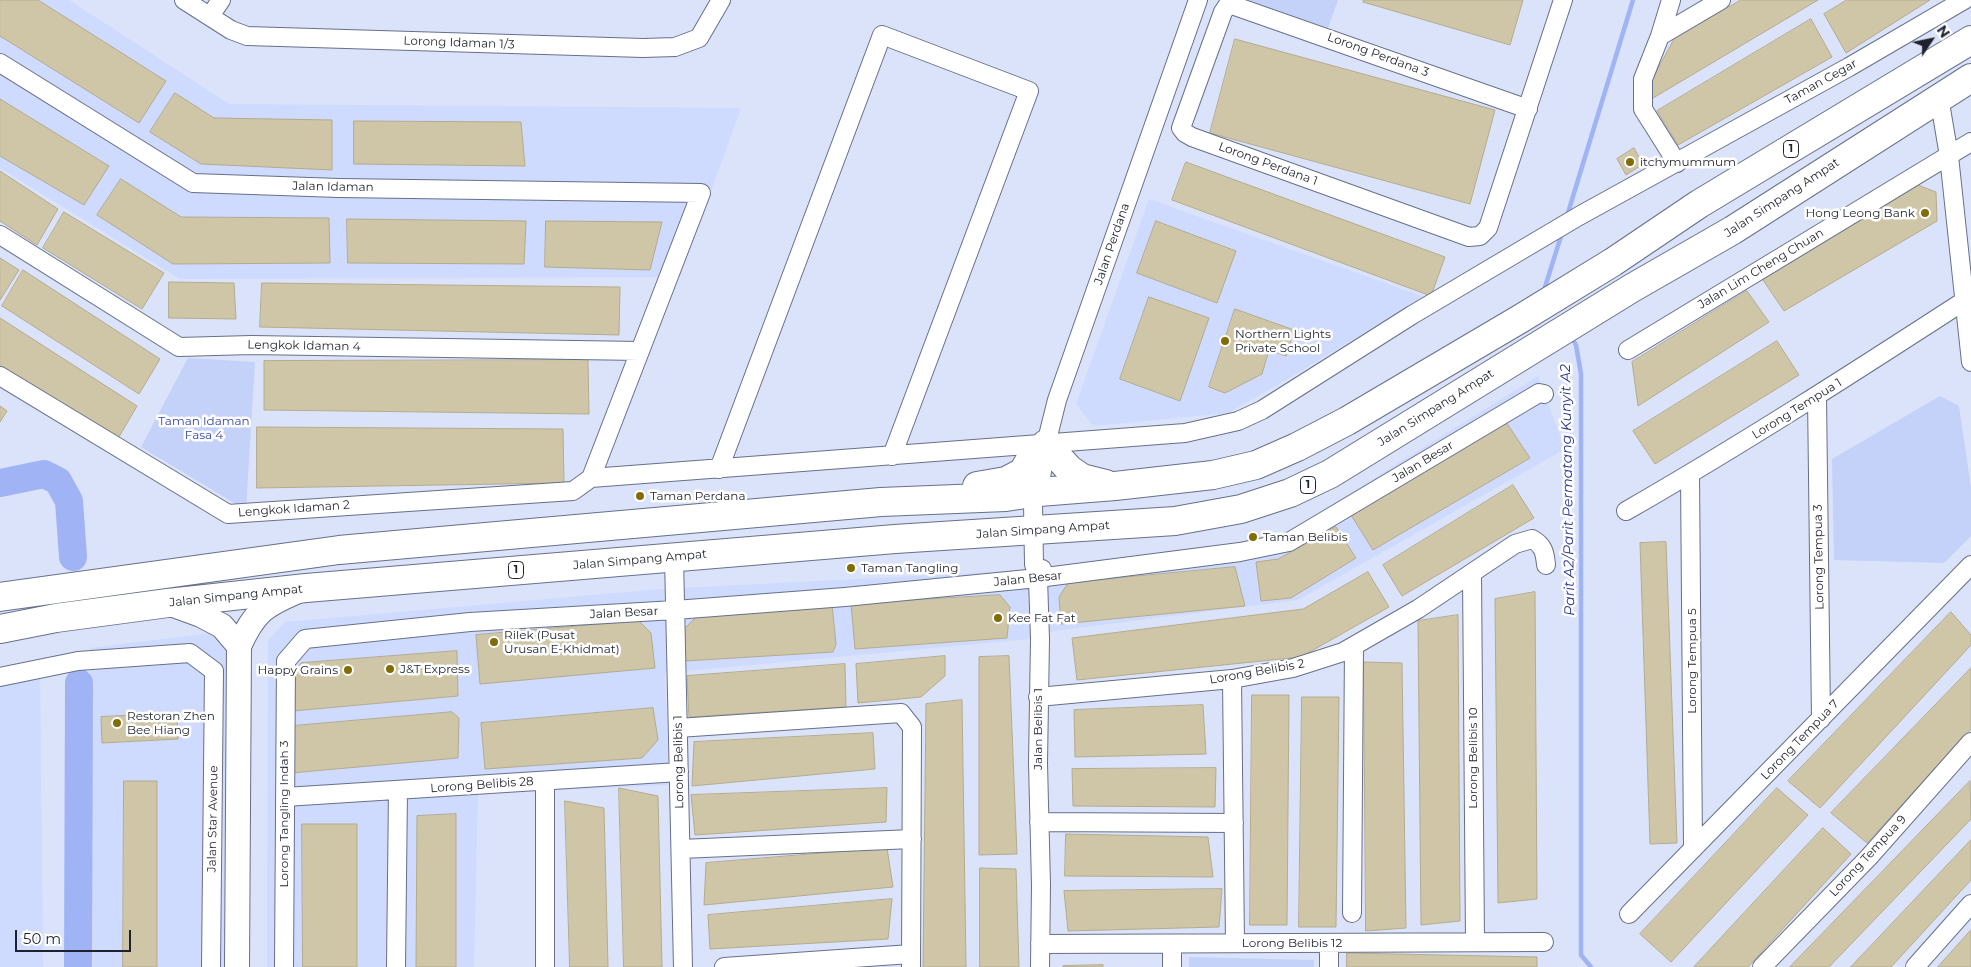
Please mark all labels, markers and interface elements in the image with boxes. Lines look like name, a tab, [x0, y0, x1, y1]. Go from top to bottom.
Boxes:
north arrow	[1906, 15, 1956, 65]
text: N	[1933, 22, 1954, 41]
street label: Lorong Perdana 3	[1325, 30, 1431, 80]
street label: Lorong Idaman 1/3	[403, 34, 515, 52]
street label: Taman Cegar	[1782, 56, 1860, 108]
street label: Lorong Perdana 1	[1216, 139, 1320, 189]
road number: 1	[1784, 140, 1798, 158]
place label: itchymummum	[1640, 155, 1736, 169]
street label: Jalan Simpang Ampat	[1722, 155, 1842, 241]
marker: itchymummum	[1624, 156, 1636, 168]
street label: Jalan Idaman	[292, 179, 374, 195]
street label: Jalan Perdana	[1091, 201, 1133, 287]
place label: Hong Leong Bank	[1806, 206, 1915, 220]
marker: Hong Leong Bank	[1919, 207, 1931, 219]
street label: Jalan Lim Cheng Chuan	[1696, 226, 1826, 312]
place label: Northern Lights Private School	[1235, 327, 1331, 355]
marker: Northern Lights Private School	[1219, 335, 1231, 347]
street label: Lengkok Idaman 4	[247, 338, 361, 354]
water label: Parit A2/Parit Permatang Kunyit A2	[1557, 364, 1579, 616]
street label: Jalan Simpang Ampat	[1375, 366, 1497, 450]
street label: Lorong Tempua 1	[1749, 376, 1845, 442]
park label: Taman Idaman Fasa 4	[158, 414, 250, 442]
street label: Jalan Besar	[1390, 438, 1456, 486]
road number: 1	[1300, 476, 1316, 494]
place label: Taman Perdana	[650, 489, 745, 503]
marker: Taman Perdana	[634, 490, 646, 502]
street label: Lengkok Idaman 2	[238, 498, 350, 520]
street label: Lorong Tempua 3	[1811, 504, 1827, 610]
street label: Jalan Simpang Ampat	[976, 518, 1110, 542]
place label: Taman Belibis	[1263, 530, 1348, 544]
marker: Taman Belibis	[1247, 531, 1259, 543]
street label: Jalan Simpang Ampat	[573, 547, 707, 573]
place label: Taman Tangling	[861, 561, 958, 575]
road number: 1	[508, 562, 524, 578]
marker: Taman Tangling	[845, 562, 857, 574]
street label: Jalan Besar	[993, 568, 1063, 590]
street label: Jalan Simpang Ampat	[169, 582, 303, 610]
street label: Jalan Besar	[589, 604, 659, 622]
street label: Lorong Tempua 5	[1685, 608, 1699, 714]
place label: Kee Fat Fat	[1008, 611, 1076, 625]
marker: Kee Fat Fat	[992, 612, 1004, 624]
place label: Rilek (Pusat Urusan E-Khidmat)	[504, 628, 620, 656]
marker: Rilek (Pusat Urusan E-Khidmat)	[488, 636, 500, 648]
street label: Lorong Belibis 2	[1208, 657, 1306, 687]
place label: J&T Express	[400, 662, 470, 676]
place label: Happy Grains	[258, 663, 338, 677]
marker: J&T Express	[384, 663, 396, 675]
marker: Happy Grains	[342, 664, 354, 676]
street label: Jalan Belibis 1	[1031, 688, 1045, 770]
street label: Lorong Tempua 7	[1758, 697, 1842, 783]
street label: Lorong Belibis 10	[1466, 707, 1480, 809]
place label: Restoran Zhen Bee Hiang	[127, 709, 215, 737]
street label: Lorong Belibis 1	[671, 715, 687, 809]
marker: Restoran Zhen Bee Hiang	[111, 717, 123, 729]
street label: Lorong Tangling Indah 3	[277, 740, 291, 888]
street label: Jalan Star Avenue	[205, 765, 221, 873]
street label: Lorong Belibis 28	[430, 774, 534, 796]
street label: Lorong Tempua 9	[1827, 812, 1909, 900]
scale bar	[18, 920, 134, 952]
text: 50 m	[23, 929, 61, 948]
street label: Lorong Belibis 12	[1242, 936, 1342, 950]

